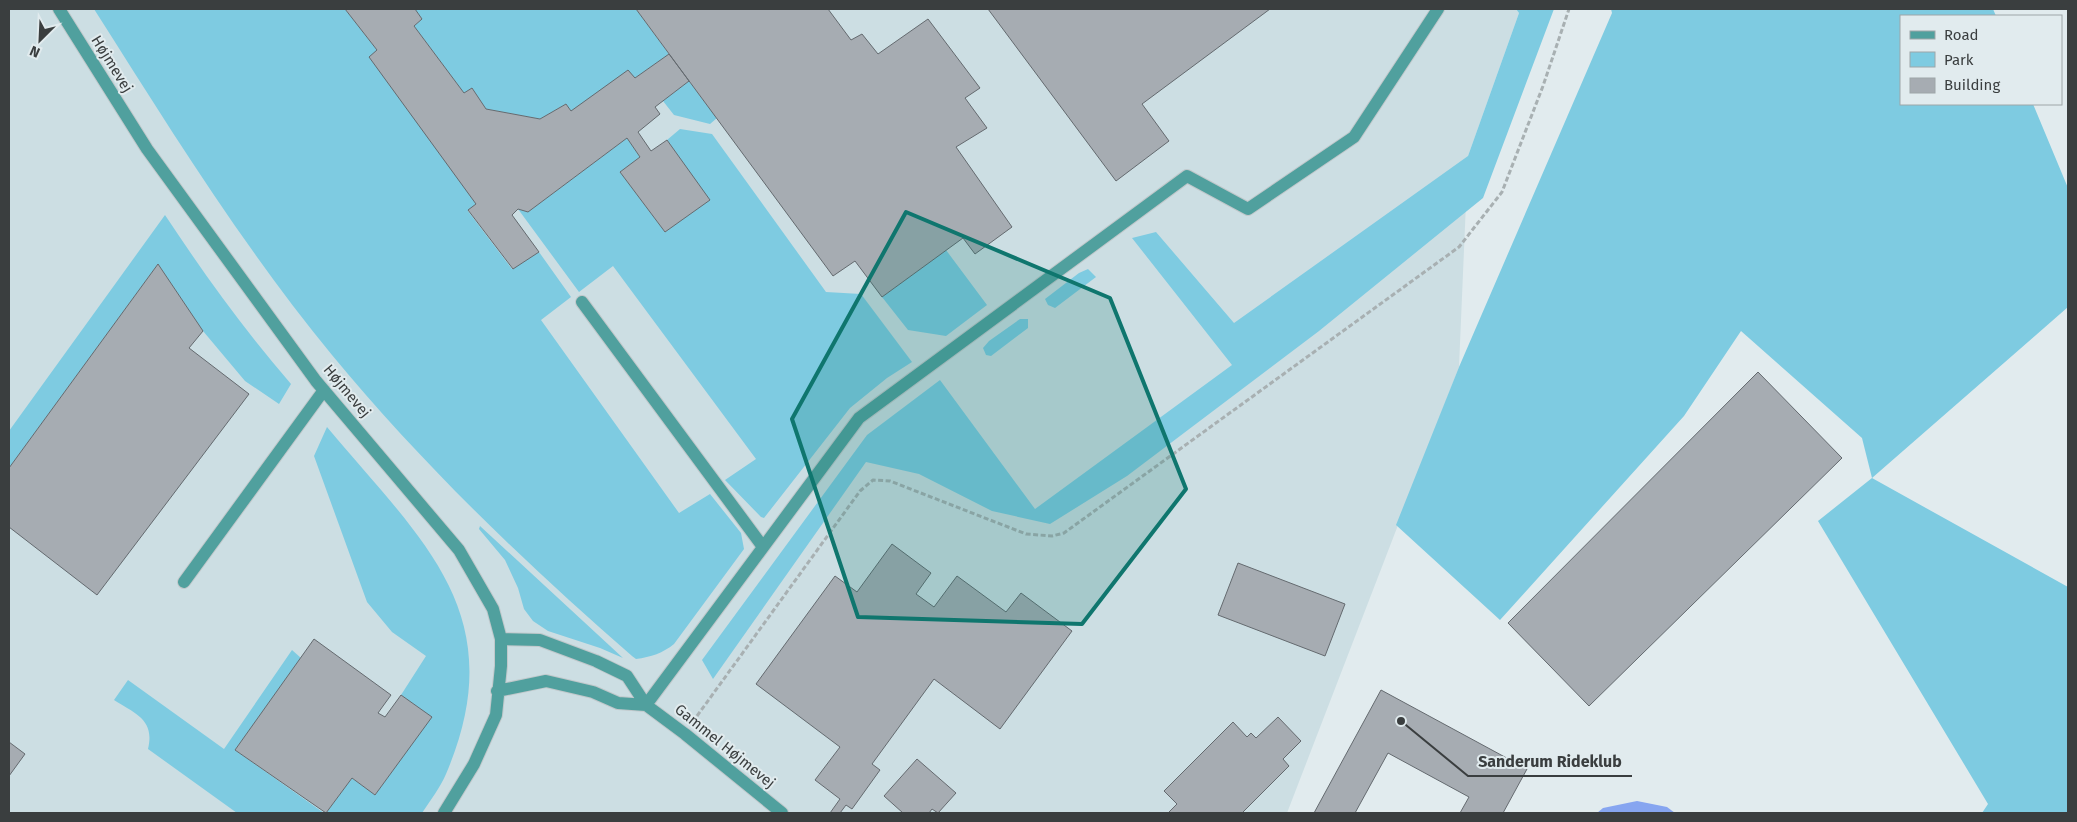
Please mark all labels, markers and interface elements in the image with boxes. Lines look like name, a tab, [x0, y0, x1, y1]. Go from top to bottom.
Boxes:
north arrow	[15, 15, 65, 65]
legend	[1900, 15, 2062, 105]
text: Road	[1944, 26, 1979, 44]
street label: Højmevej	[87, 32, 137, 96]
text: N	[27, 42, 43, 61]
text: Park	[1944, 51, 1974, 69]
text: Building	[1944, 76, 2000, 94]
street label: Højmevej	[320, 361, 374, 421]
street label: Gammel Højmevej	[671, 700, 779, 792]
callout: Sanderum Rideklub	[1468, 745, 1632, 776]
text: Sanderum Rideklub	[1478, 752, 1622, 771]

